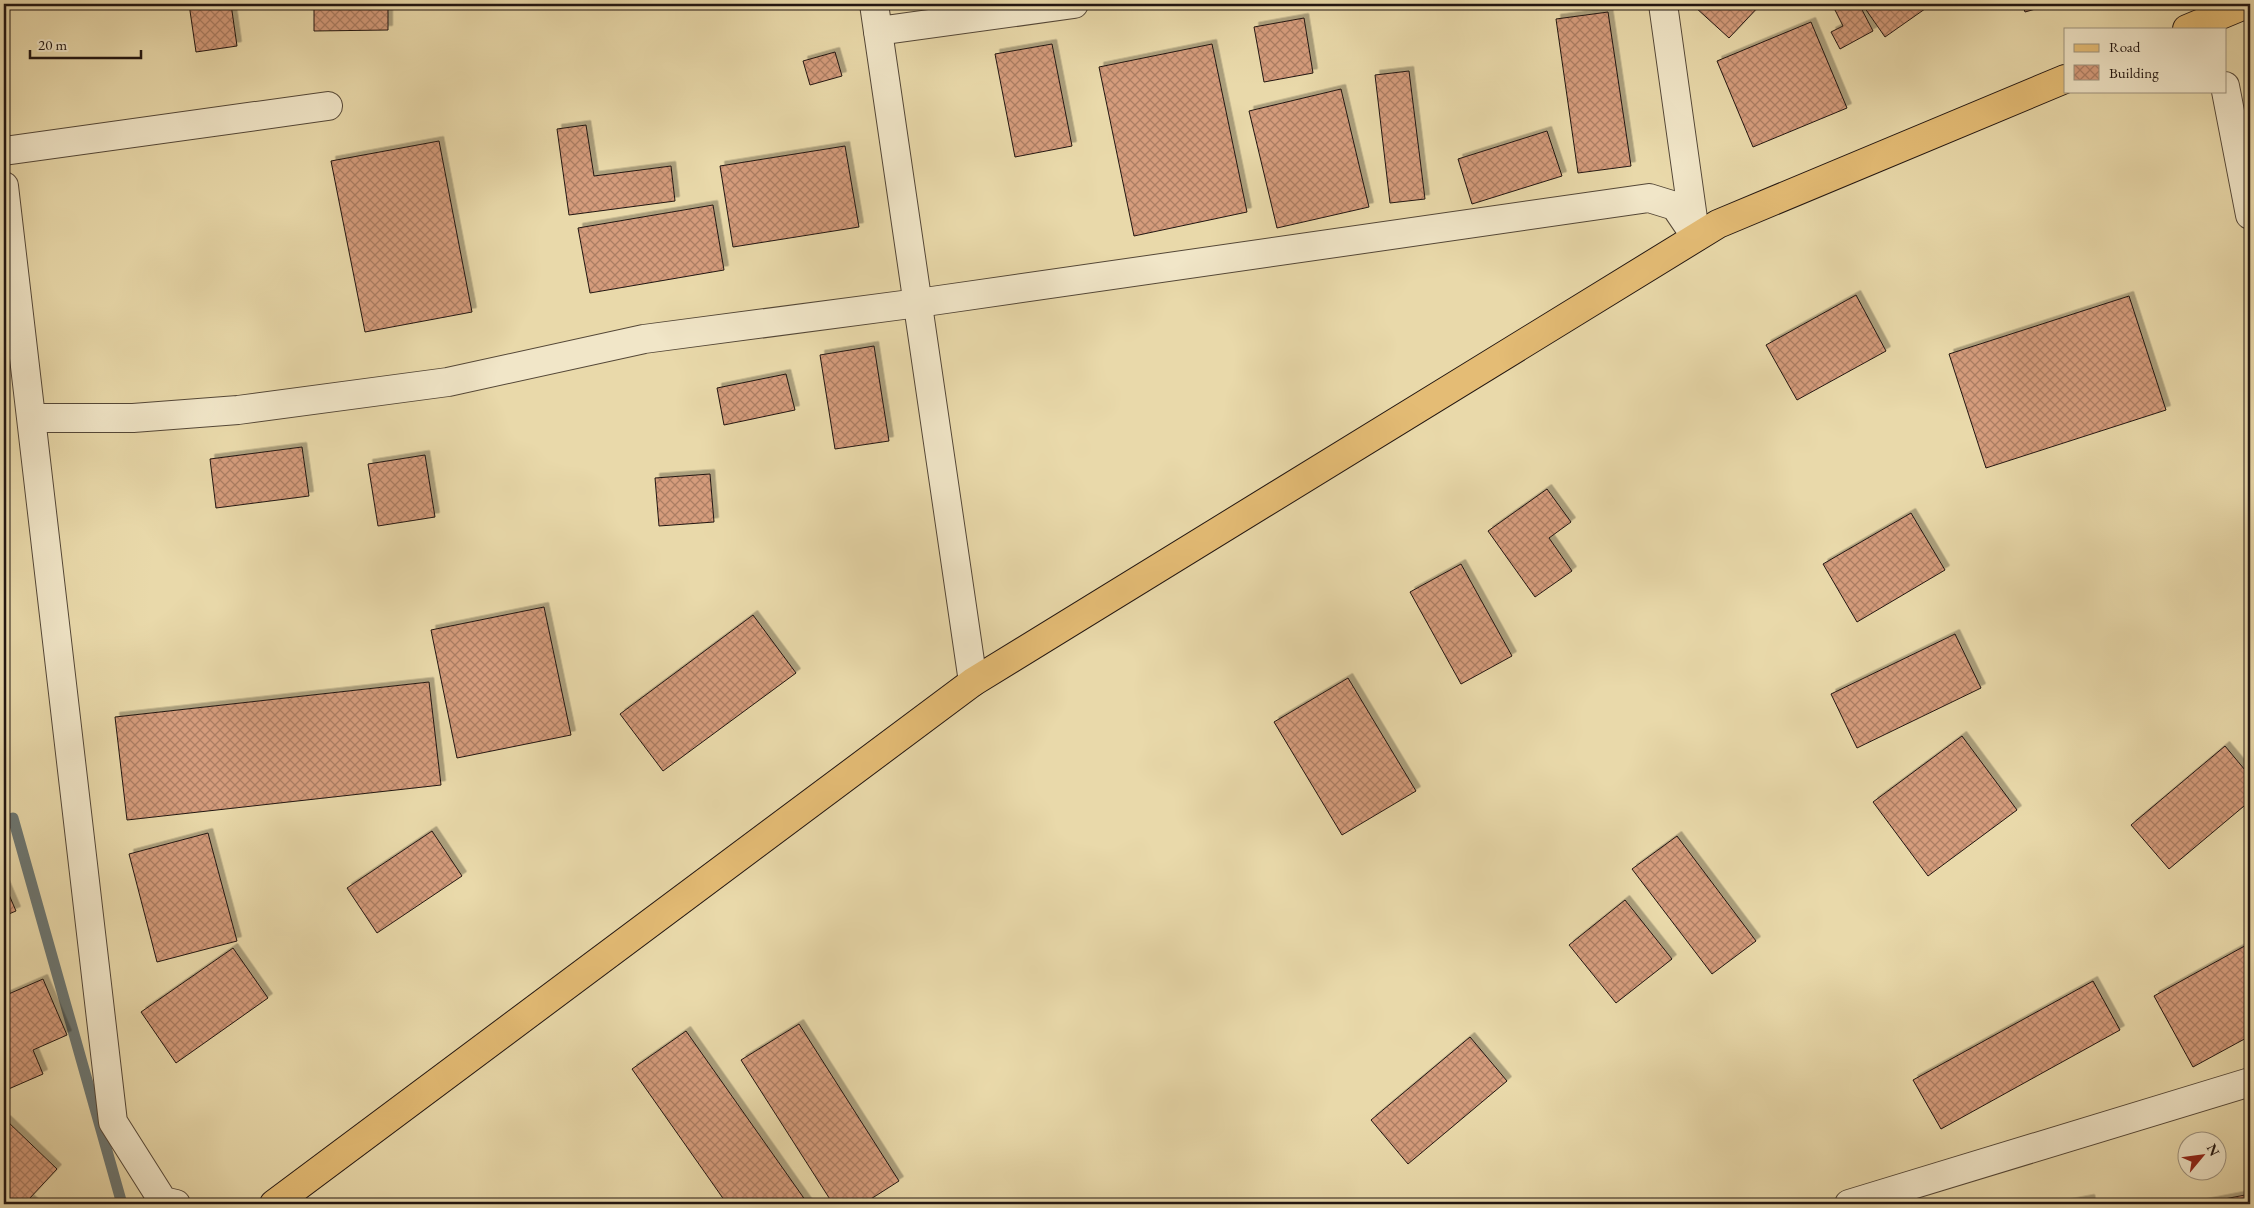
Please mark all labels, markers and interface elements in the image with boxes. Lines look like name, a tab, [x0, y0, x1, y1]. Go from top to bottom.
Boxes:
scale bar	[30, 28, 141, 60]
legend	[2064, 28, 2226, 92]
text: 20 m	[38, 35, 67, 54]
text: Road	[2109, 37, 2141, 56]
text: Building	[2109, 63, 2159, 82]
north arrow	[2176, 1130, 2226, 1180]
text: N	[2203, 1140, 2224, 1160]

